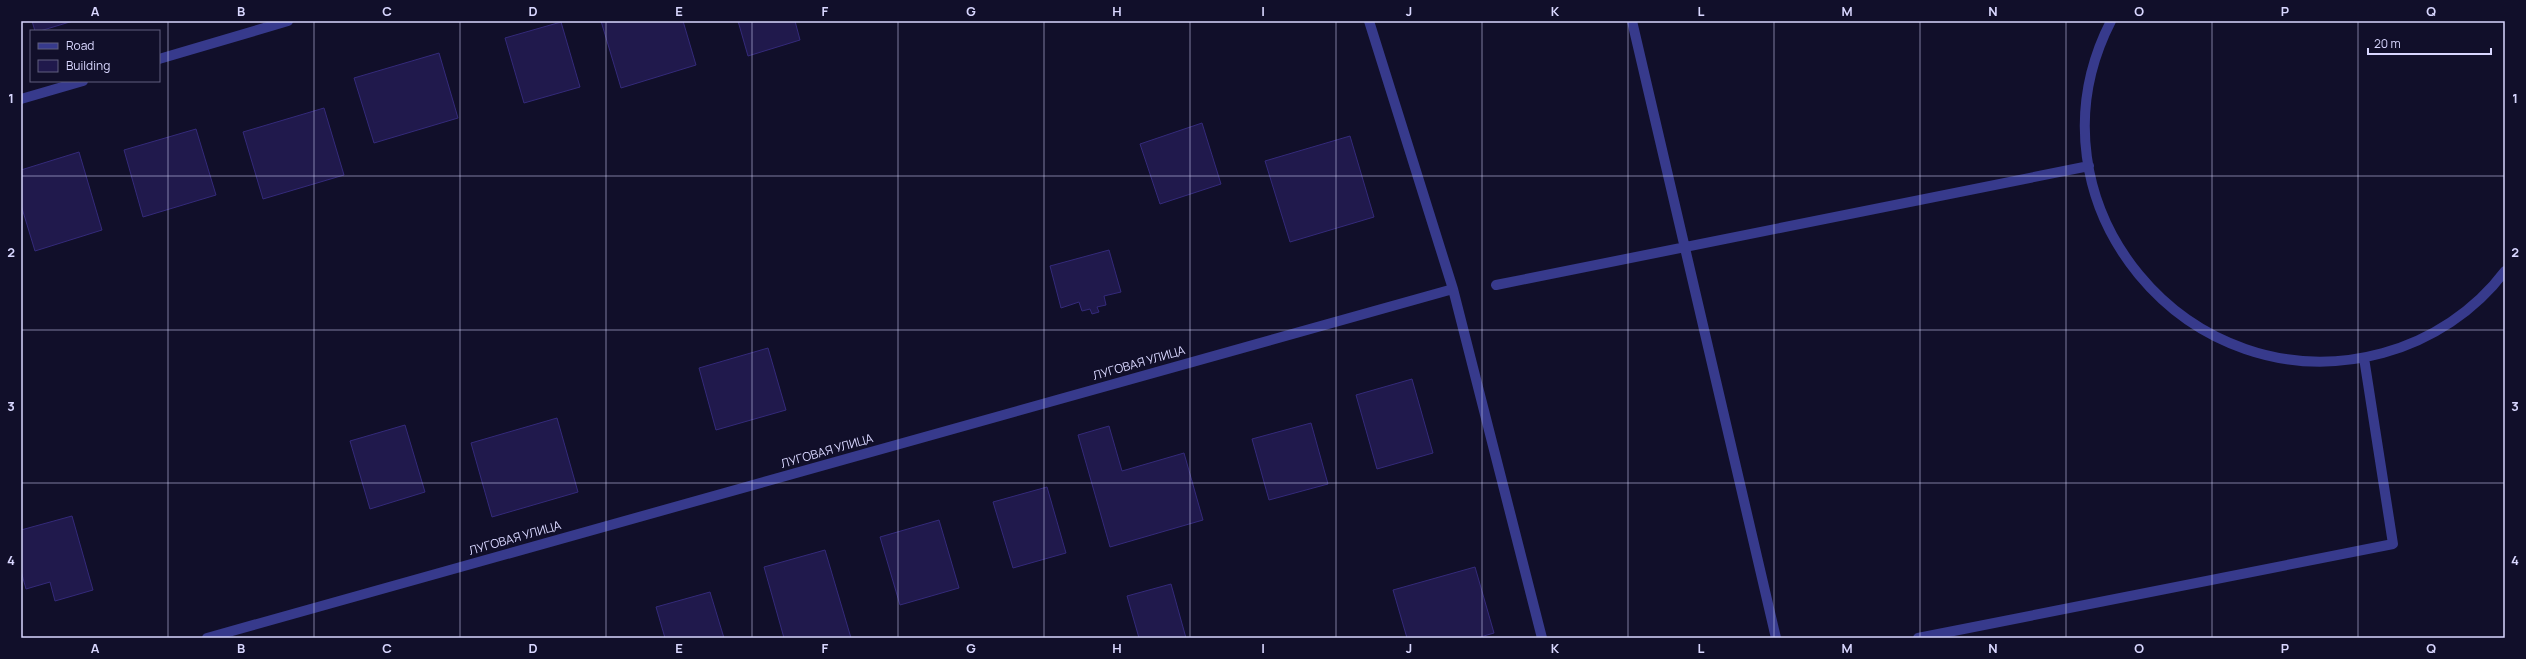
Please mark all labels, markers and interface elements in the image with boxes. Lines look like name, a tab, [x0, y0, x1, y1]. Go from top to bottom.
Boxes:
text: A	[91, 2, 100, 20]
text: B	[237, 2, 245, 20]
text: C	[382, 2, 392, 20]
text: D	[528, 2, 538, 20]
text: E	[675, 2, 683, 20]
text: F	[822, 2, 829, 20]
text: G	[966, 2, 976, 20]
text: H	[1112, 2, 1122, 20]
text: I	[1261, 2, 1265, 20]
text: J	[1406, 2, 1412, 20]
text: K	[1551, 2, 1560, 20]
text: L	[1698, 2, 1705, 20]
text: M	[1841, 2, 1853, 20]
text: N	[1988, 2, 1998, 20]
text: O	[2134, 2, 2144, 20]
text: P	[2281, 2, 2289, 20]
text: Q	[2426, 2, 2436, 20]
legend	[30, 30, 160, 82]
scale bar	[2368, 30, 2491, 56]
text: 20 m	[2374, 35, 2401, 52]
text: Road	[66, 37, 94, 54]
text: Building	[66, 57, 110, 74]
text: 1	[8, 89, 14, 107]
text: 1	[2512, 89, 2518, 107]
text: 2	[7, 243, 15, 261]
text: 2	[2511, 243, 2519, 261]
street label: ЛУГОВАЯ УЛИЦА	[1091, 341, 1187, 384]
text: 3	[7, 397, 15, 415]
text: 3	[2511, 397, 2519, 415]
street label: ЛУГОВАЯ УЛИЦА	[779, 429, 875, 472]
street label: ЛУГОВАЯ УЛИЦА	[467, 516, 563, 559]
text: 4	[7, 551, 15, 569]
text: 4	[2511, 551, 2519, 569]
text: A	[91, 639, 100, 657]
text: B	[237, 639, 245, 657]
text: C	[382, 639, 392, 657]
text: D	[528, 639, 538, 657]
text: E	[675, 639, 683, 657]
text: F	[822, 639, 829, 657]
text: G	[966, 639, 976, 657]
text: H	[1112, 639, 1122, 657]
text: I	[1261, 639, 1265, 657]
text: J	[1406, 639, 1412, 657]
text: K	[1551, 639, 1560, 657]
text: L	[1698, 639, 1705, 657]
text: M	[1841, 639, 1853, 657]
text: N	[1988, 639, 1998, 657]
text: O	[2134, 639, 2144, 657]
text: P	[2281, 639, 2289, 657]
text: Q	[2426, 639, 2436, 657]

